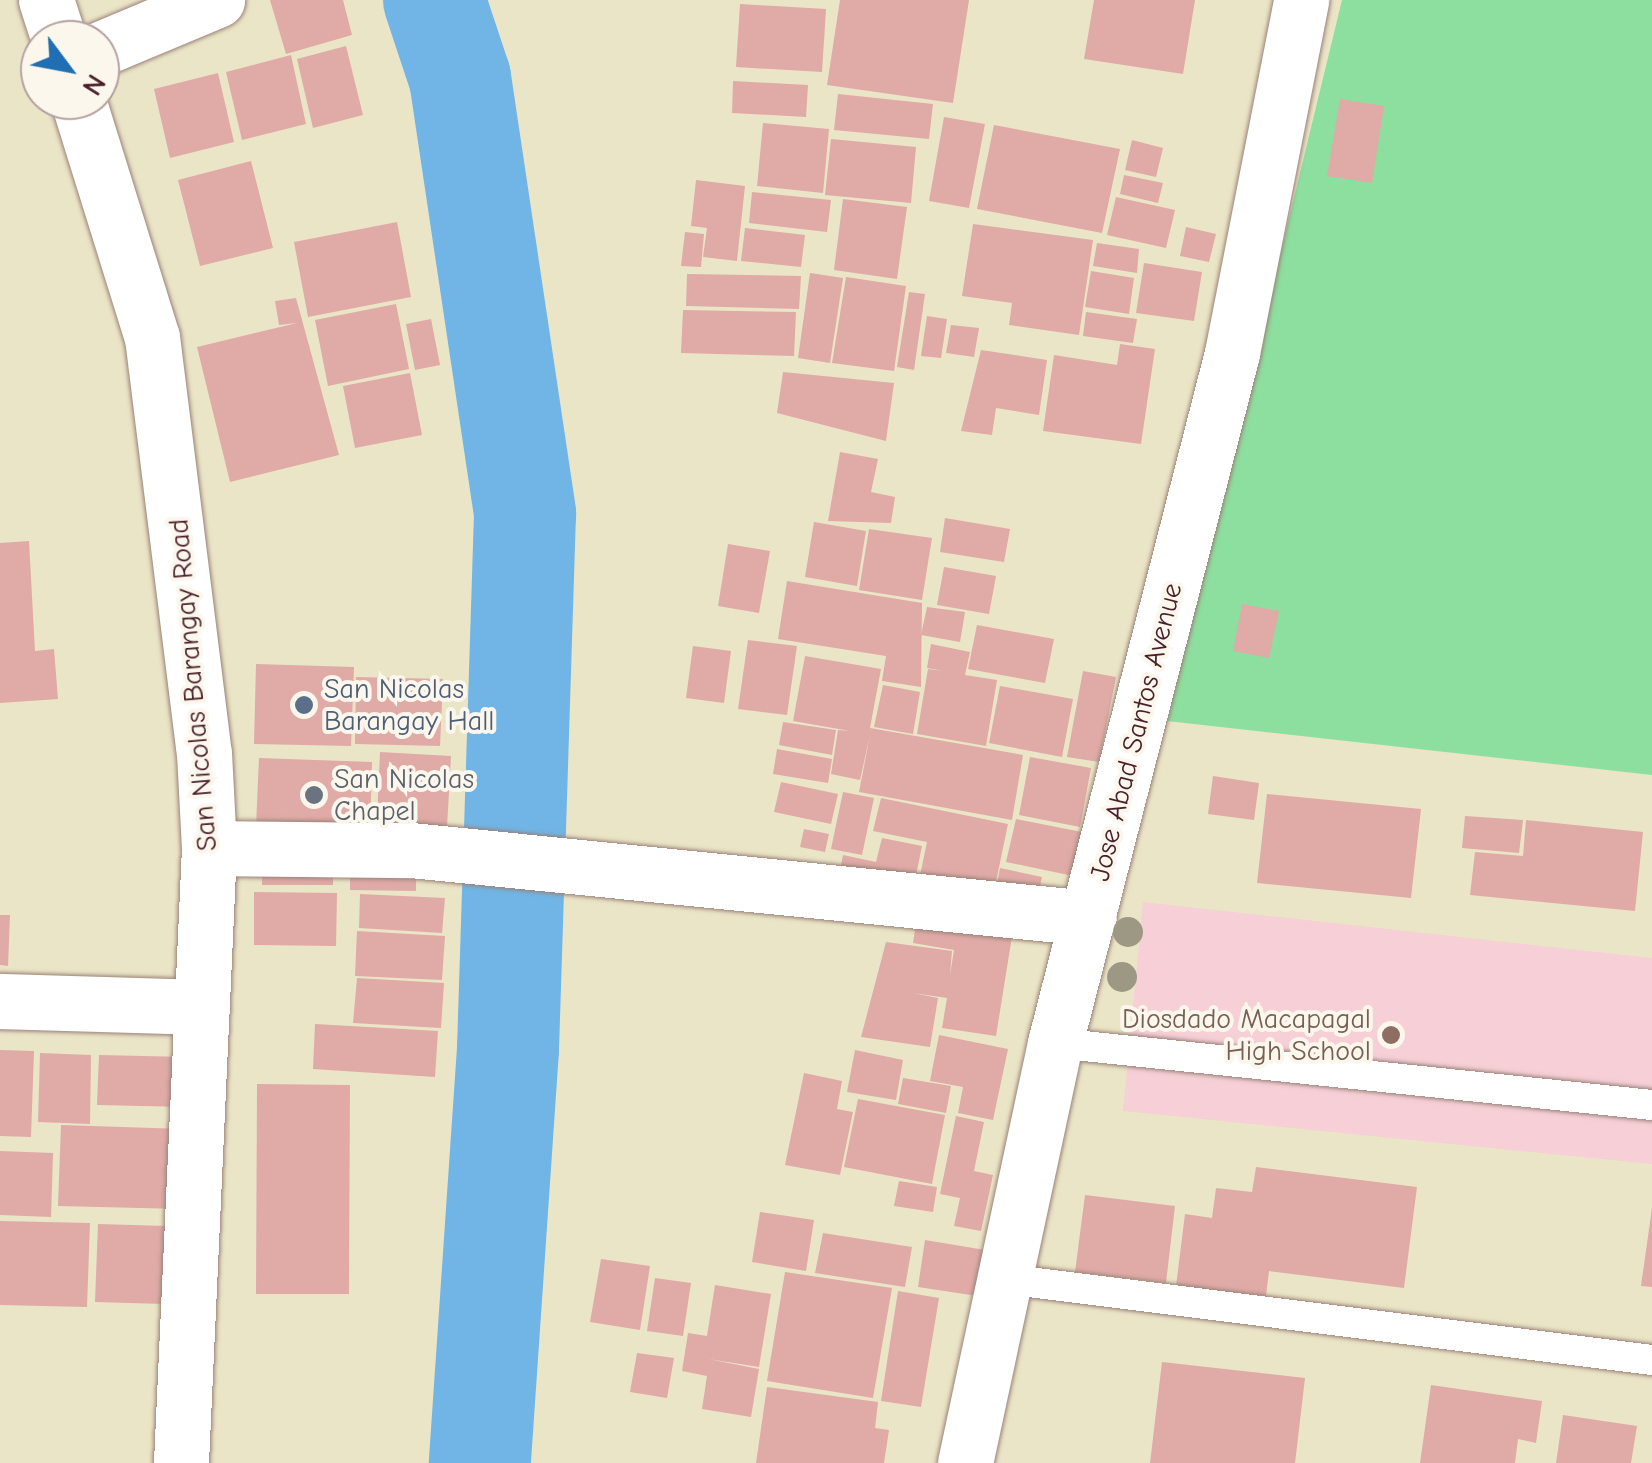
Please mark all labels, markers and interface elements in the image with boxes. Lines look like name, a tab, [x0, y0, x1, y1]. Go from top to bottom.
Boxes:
north arrow	[20, 20, 120, 120]
text: N	[75, 69, 112, 101]
street label: San Nicolas Barangay Road	[162, 518, 224, 852]
street label: Jose Abad Santos Avenue	[1083, 580, 1189, 884]
place label: San Nicolas Barangay Hall	[324, 672, 494, 738]
marker: San Nicolas Barangay Hall	[293, 694, 315, 716]
place label: San Nicolas Chapel	[334, 762, 474, 828]
marker: San Nicolas Chapel	[303, 784, 325, 806]
place label: Diosdado Macapagal High School	[1122, 1002, 1371, 1068]
marker: Diosdado Macapagal High School	[1380, 1024, 1402, 1046]

